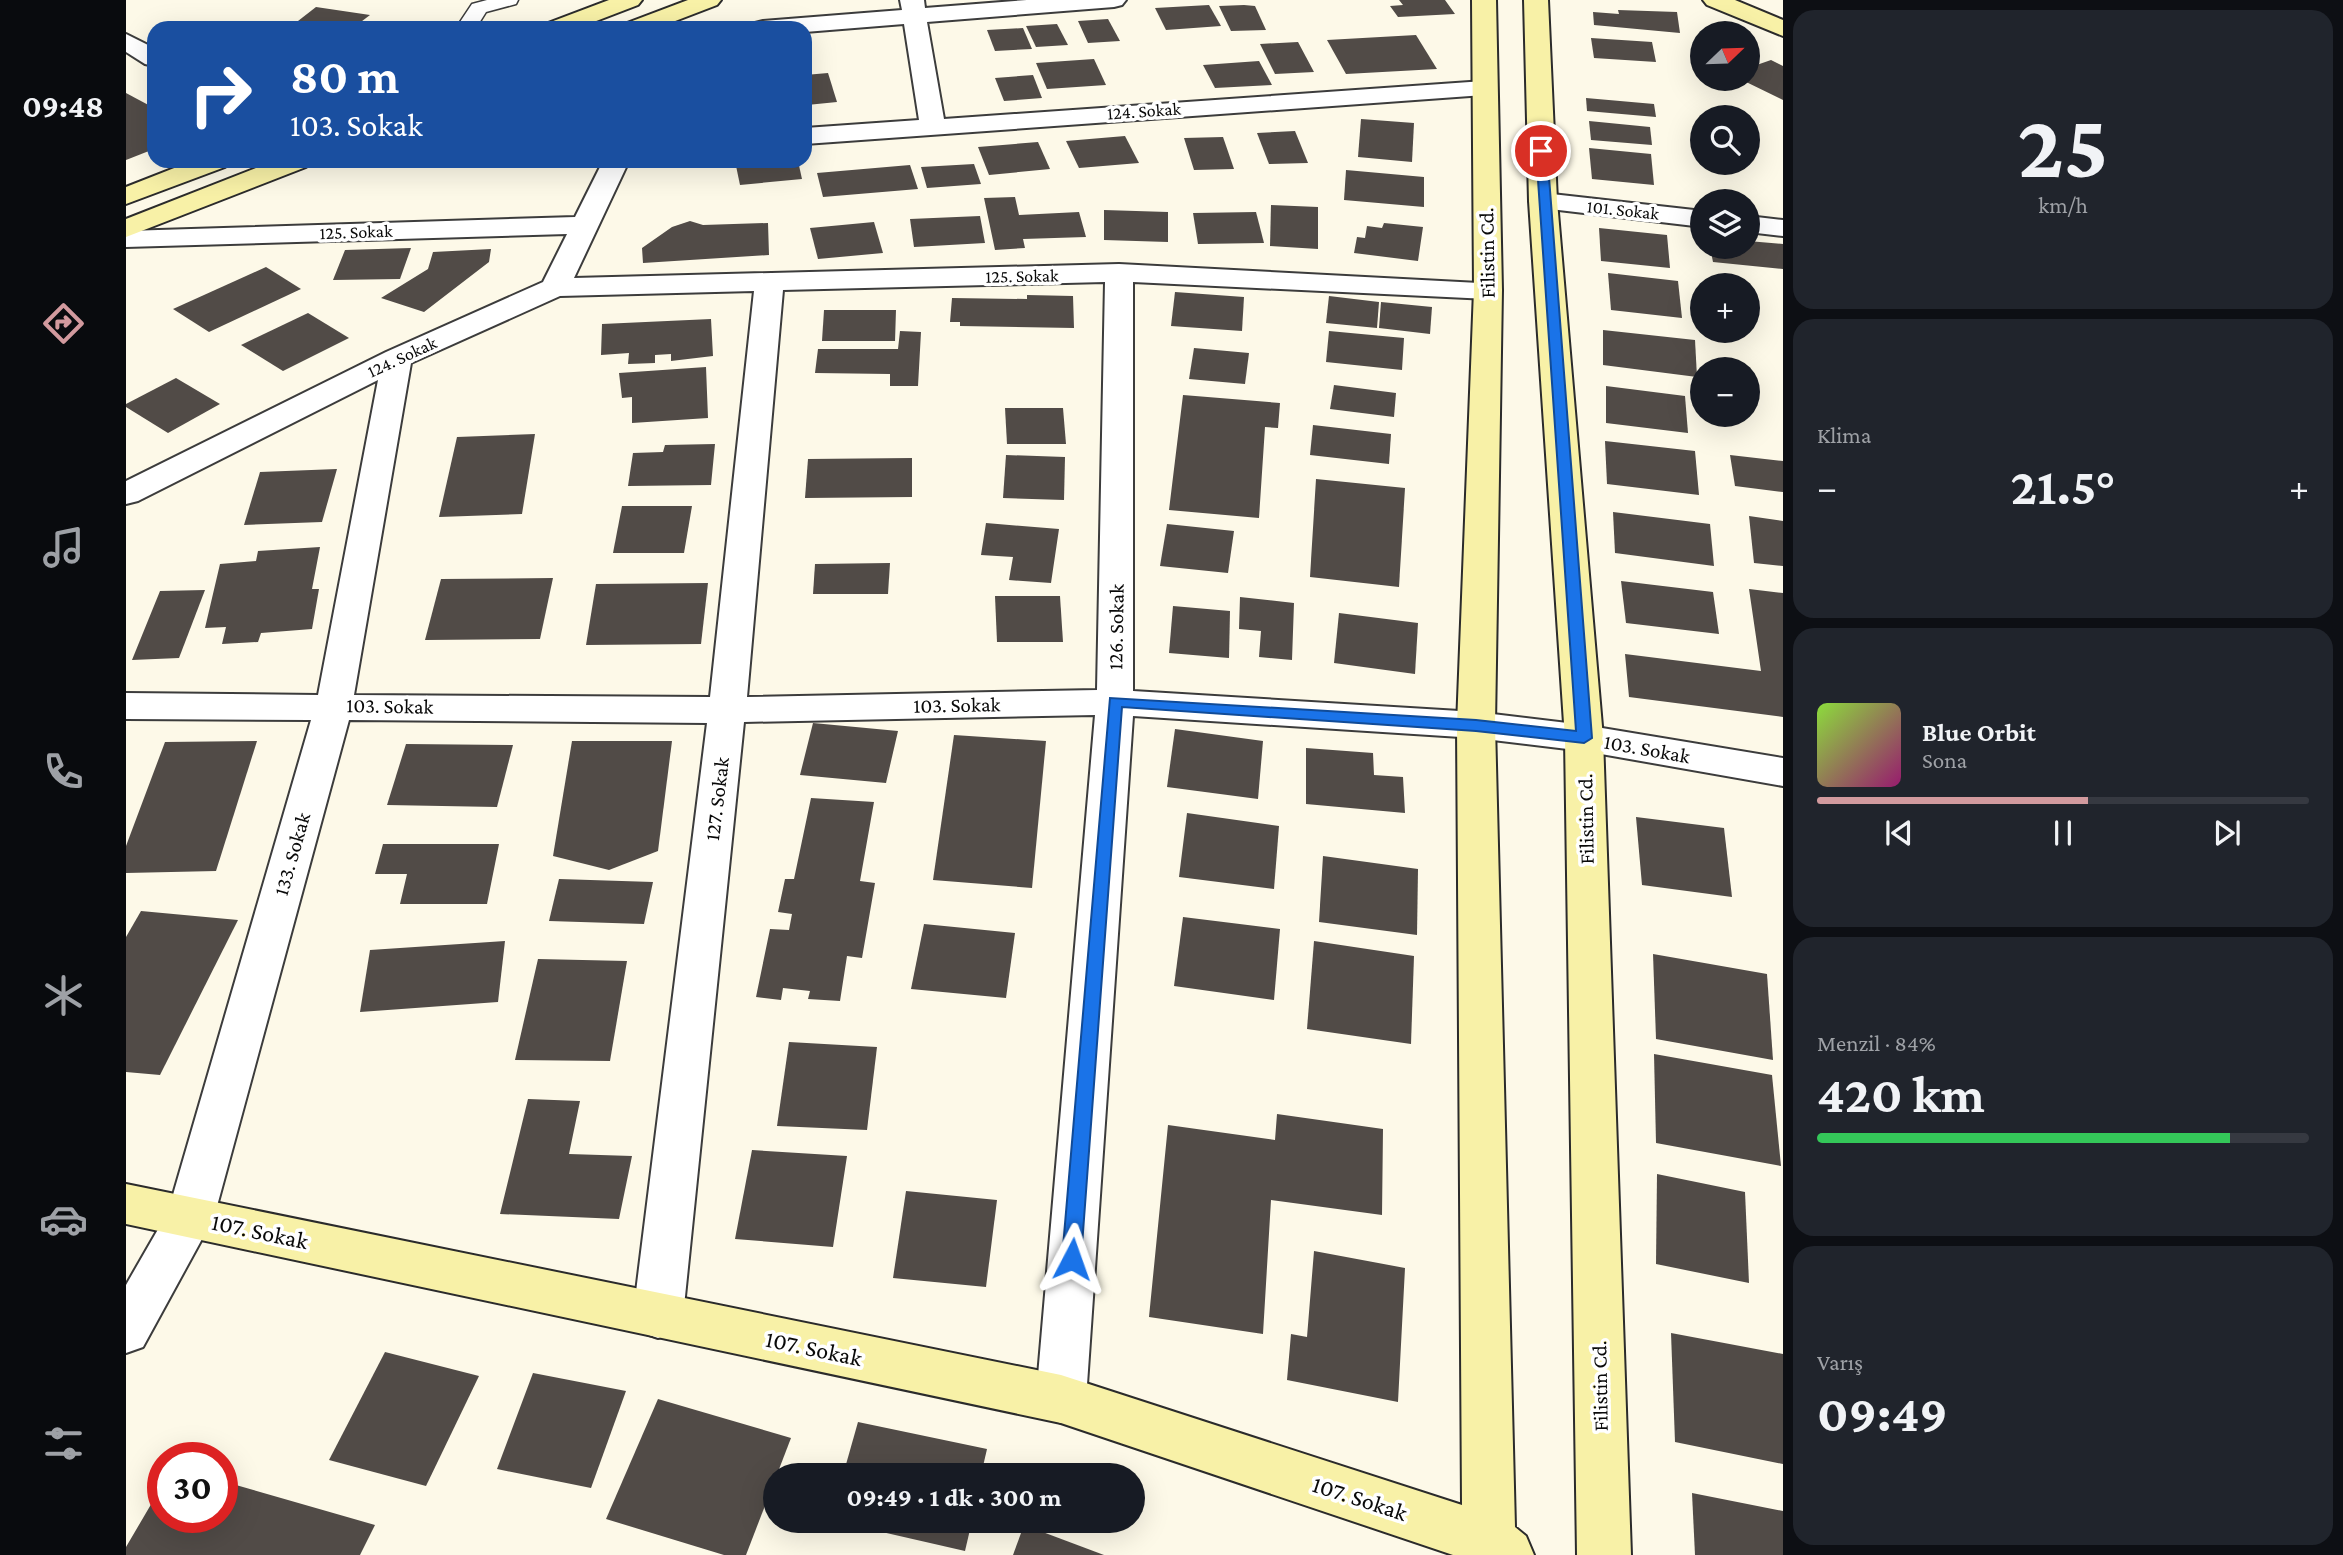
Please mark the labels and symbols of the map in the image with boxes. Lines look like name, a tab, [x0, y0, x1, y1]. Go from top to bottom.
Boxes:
north arrow	[1690, 21, 1760, 91]
street label: 124. Sokak	[1106, 98, 1182, 124]
pin	[1511, 121, 1571, 181]
street label: 101. Sokak	[1586, 196, 1660, 224]
street label: Filistin Cd.	[1474, 207, 1500, 299]
street label: 125. Sokak	[319, 221, 393, 243]
street label: 125. Sokak	[985, 265, 1059, 287]
street label: 124. Sokak	[364, 332, 440, 382]
street label: 126. Sokak	[1103, 584, 1129, 670]
street label: 103. Sokak	[913, 692, 1001, 718]
street label: 103. Sokak	[346, 693, 434, 719]
street label: 103. Sokak	[1602, 730, 1692, 768]
street label: 127. Sokak	[700, 756, 734, 842]
street label: Filistin Cd.	[1573, 773, 1599, 865]
street label: 133. Sokak	[269, 810, 315, 898]
street label: 107. Sokak	[209, 1208, 311, 1255]
position arrow	[1035, 1222, 1109, 1296]
street label: 107. Sokak	[763, 1325, 865, 1372]
street label: Filistin Cd.	[1587, 1340, 1613, 1432]
speed limit sign: 30	[147, 1442, 238, 1533]
street label: 107. Sokak	[1309, 1470, 1411, 1526]

